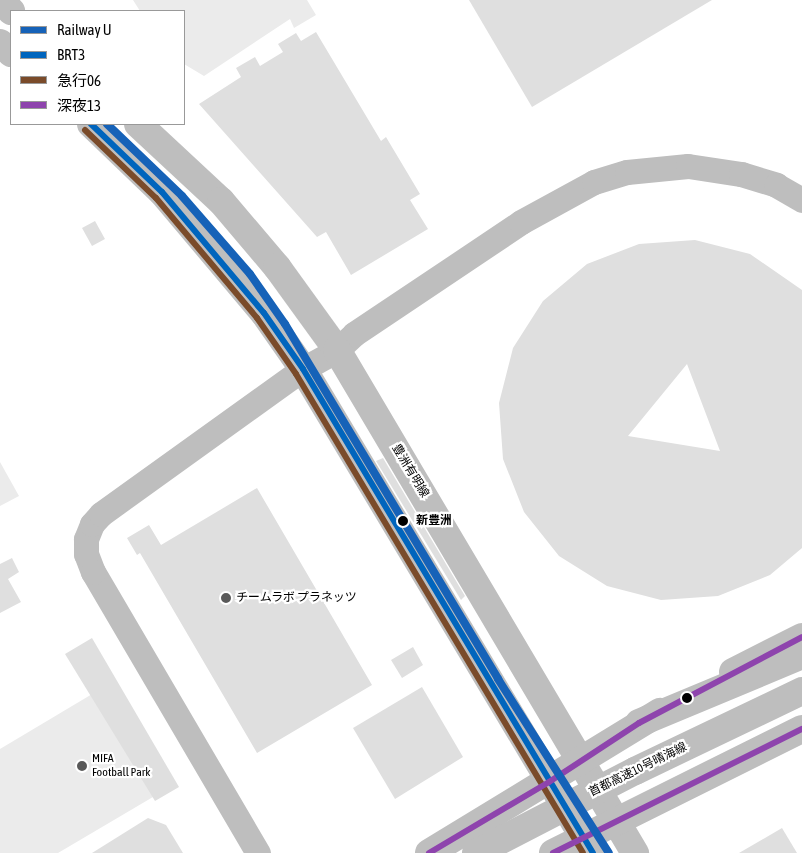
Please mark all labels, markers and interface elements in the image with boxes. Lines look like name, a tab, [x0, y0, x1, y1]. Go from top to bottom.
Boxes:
legend	[10, 10, 185, 125]
text: Railway U	[57, 21, 112, 38]
text: BRT3	[57, 46, 85, 63]
text: 急行06	[57, 72, 101, 89]
text: 深夜13	[57, 97, 101, 114]
street label: 豊洲有明線	[388, 442, 432, 500]
marker: 新豊洲	[394, 512, 412, 530]
place label: 新豊洲	[416, 514, 452, 528]
place label: チームラボ プラネッツ	[236, 591, 358, 605]
marker: チームラボ プラネッツ	[220, 592, 232, 604]
unlabelled marker	[682, 693, 692, 703]
street label: 首都高速10号晴海線	[587, 740, 689, 800]
place label: MIFA Football Park	[92, 752, 151, 780]
marker: MIFA Football Park	[76, 760, 88, 772]

